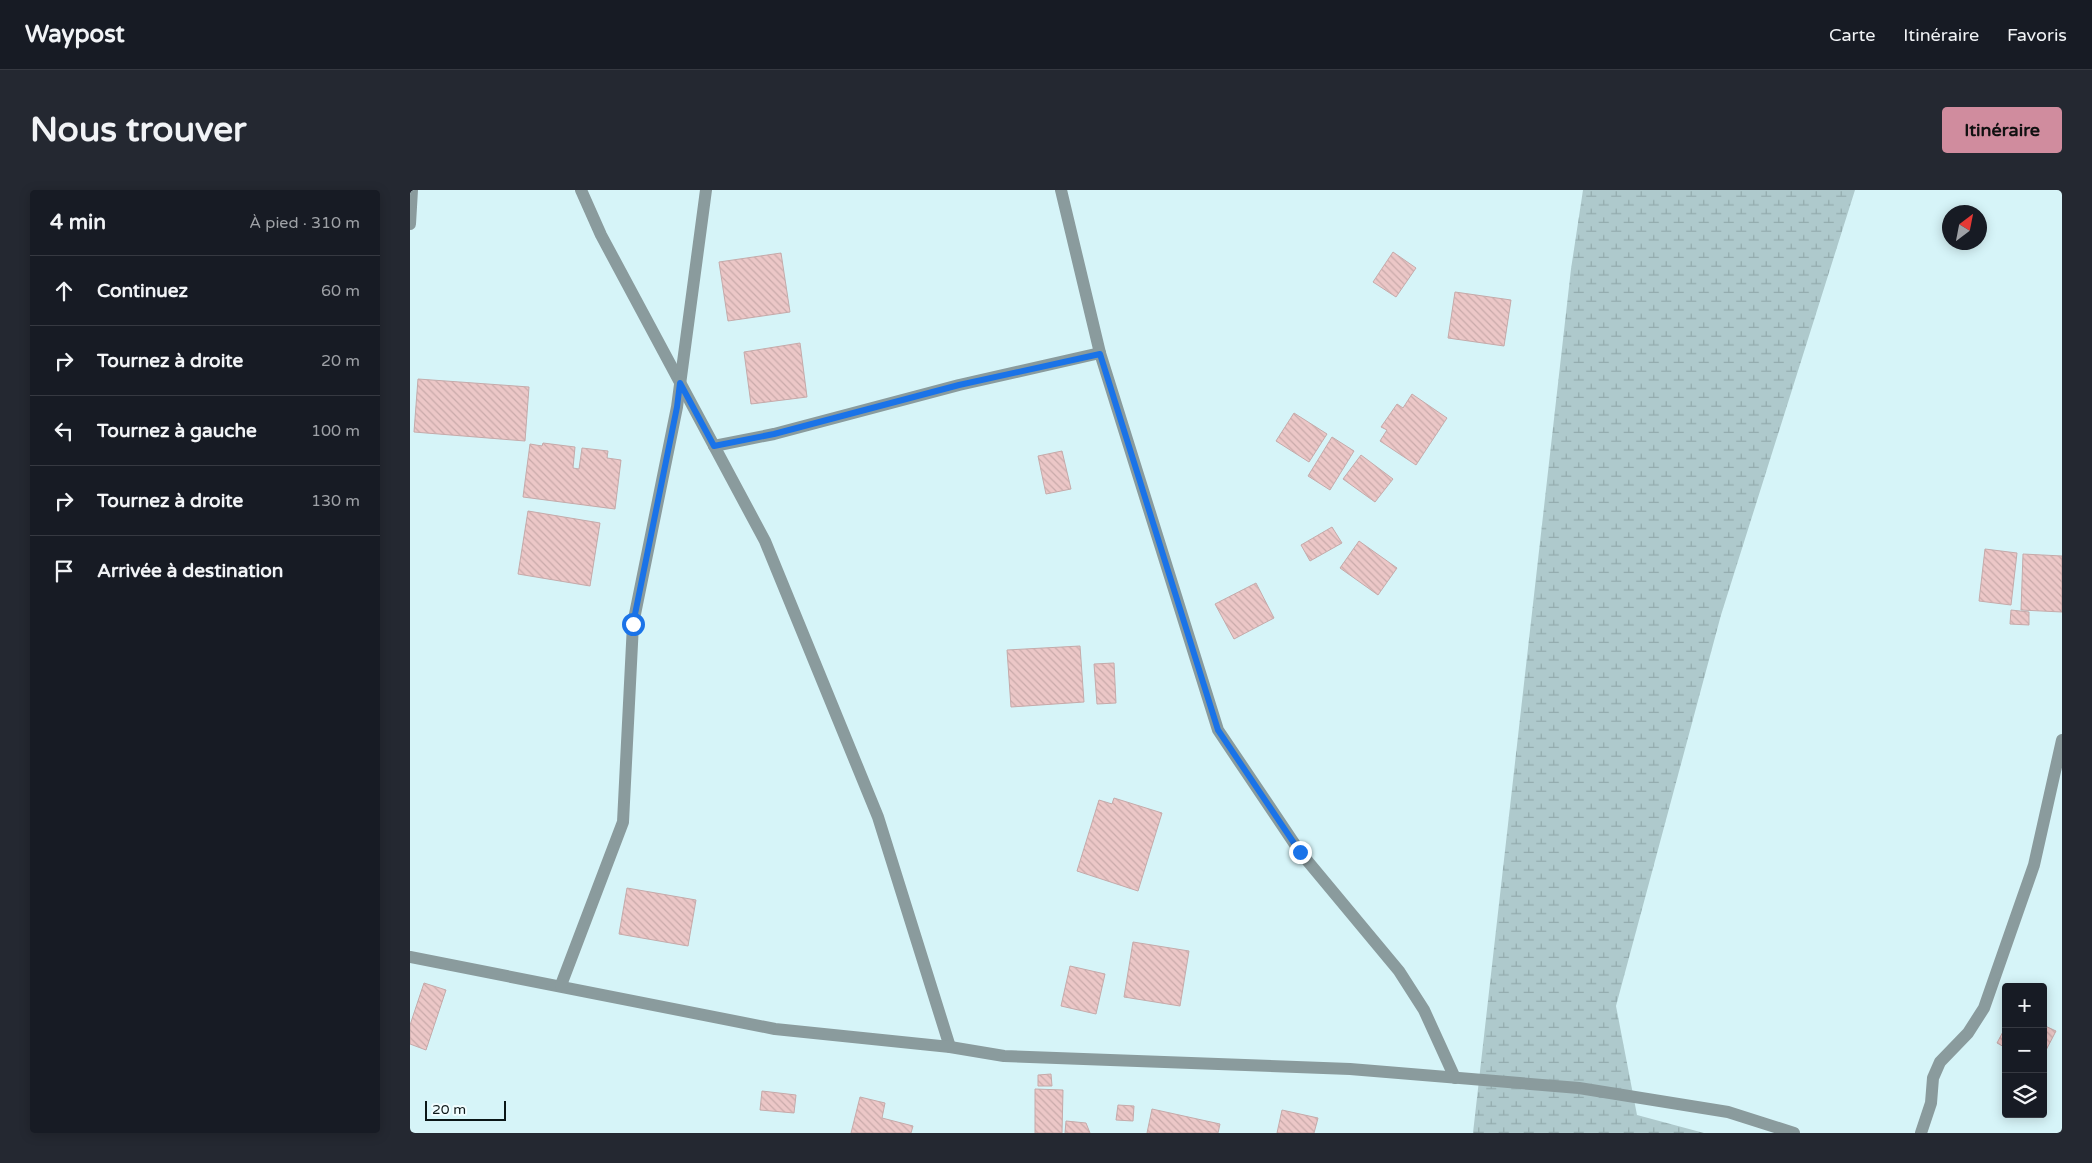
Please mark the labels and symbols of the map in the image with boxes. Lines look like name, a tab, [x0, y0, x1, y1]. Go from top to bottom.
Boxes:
north arrow	[1942, 205, 1987, 250]
route start	[622, 613, 645, 636]
route end	[1289, 841, 1312, 864]
scale bar	[425, 1098, 506, 1121]

